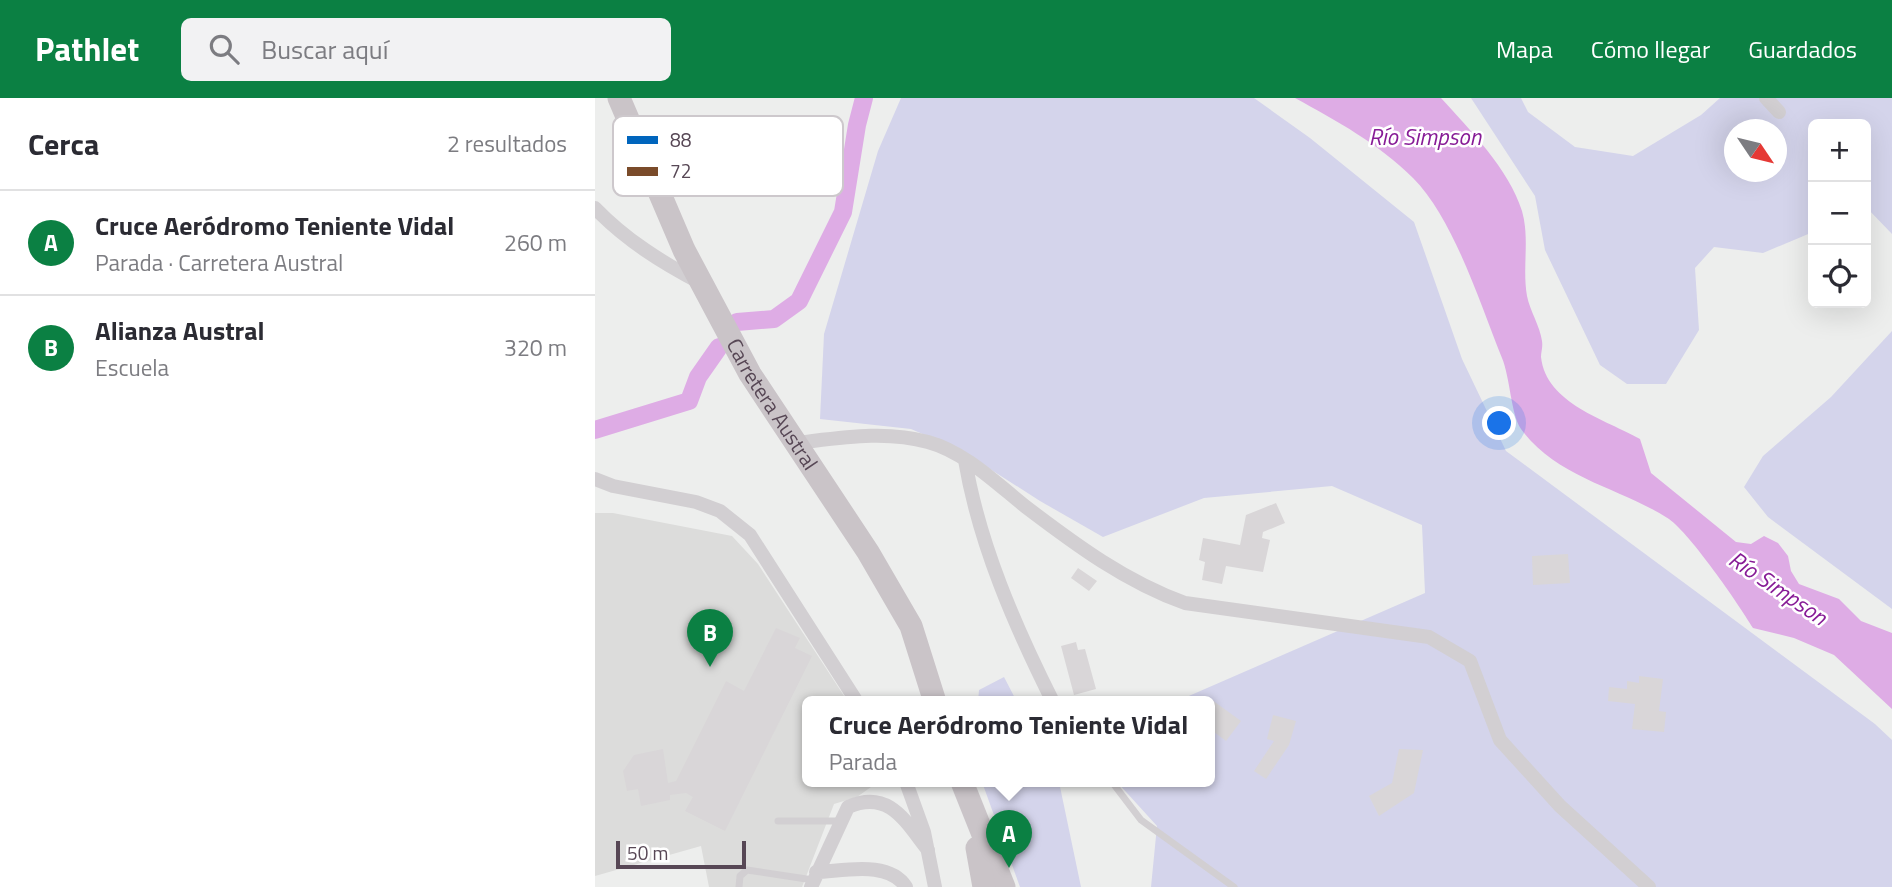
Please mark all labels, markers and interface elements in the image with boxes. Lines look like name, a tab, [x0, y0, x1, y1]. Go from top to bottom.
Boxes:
search box	[181, 18, 671, 81]
text: Pathlet	[35, 24, 139, 74]
icon: search	[205, 30, 243, 68]
text: Buscar aquí	[261, 30, 388, 69]
text: Mapa	[1496, 31, 1553, 67]
text: Cómo llegar	[1591, 31, 1710, 67]
text: Guardados	[1748, 31, 1857, 67]
legend	[613, 116, 843, 196]
water label: Río Simpson	[1369, 119, 1482, 154]
north arrow	[1724, 119, 1787, 182]
map controls	[1808, 119, 1871, 308]
button: +	[1808, 119, 1871, 182]
text: Cerca	[28, 121, 99, 167]
text: 88	[670, 125, 692, 154]
text: 2 resultados	[447, 126, 567, 161]
text: 72	[670, 156, 691, 185]
button: −	[1808, 182, 1871, 245]
text: Cruce Aeródromo Teniente Vidal	[95, 206, 454, 245]
text: A	[44, 225, 58, 260]
text: 260 m	[504, 225, 567, 260]
text: Parada · Carretera Austral	[95, 245, 343, 280]
button: locate	[1808, 245, 1871, 308]
text: Alianza Austral	[95, 311, 265, 350]
text: B	[44, 330, 58, 365]
text: 320 m	[504, 330, 567, 365]
street label: Carretera Austral	[719, 332, 826, 476]
text: Escuela	[95, 350, 169, 385]
your location	[1482, 406, 1516, 440]
water label: Río Simpson	[1722, 542, 1835, 634]
pin: B	[687, 609, 733, 667]
popup	[802, 696, 1215, 787]
text: Cruce Aeródromo Teniente Vidal	[829, 705, 1188, 744]
text: Parada	[829, 744, 897, 779]
pin: A	[986, 810, 1032, 868]
scale bar	[616, 838, 745, 870]
text: 50 m	[627, 838, 668, 867]

